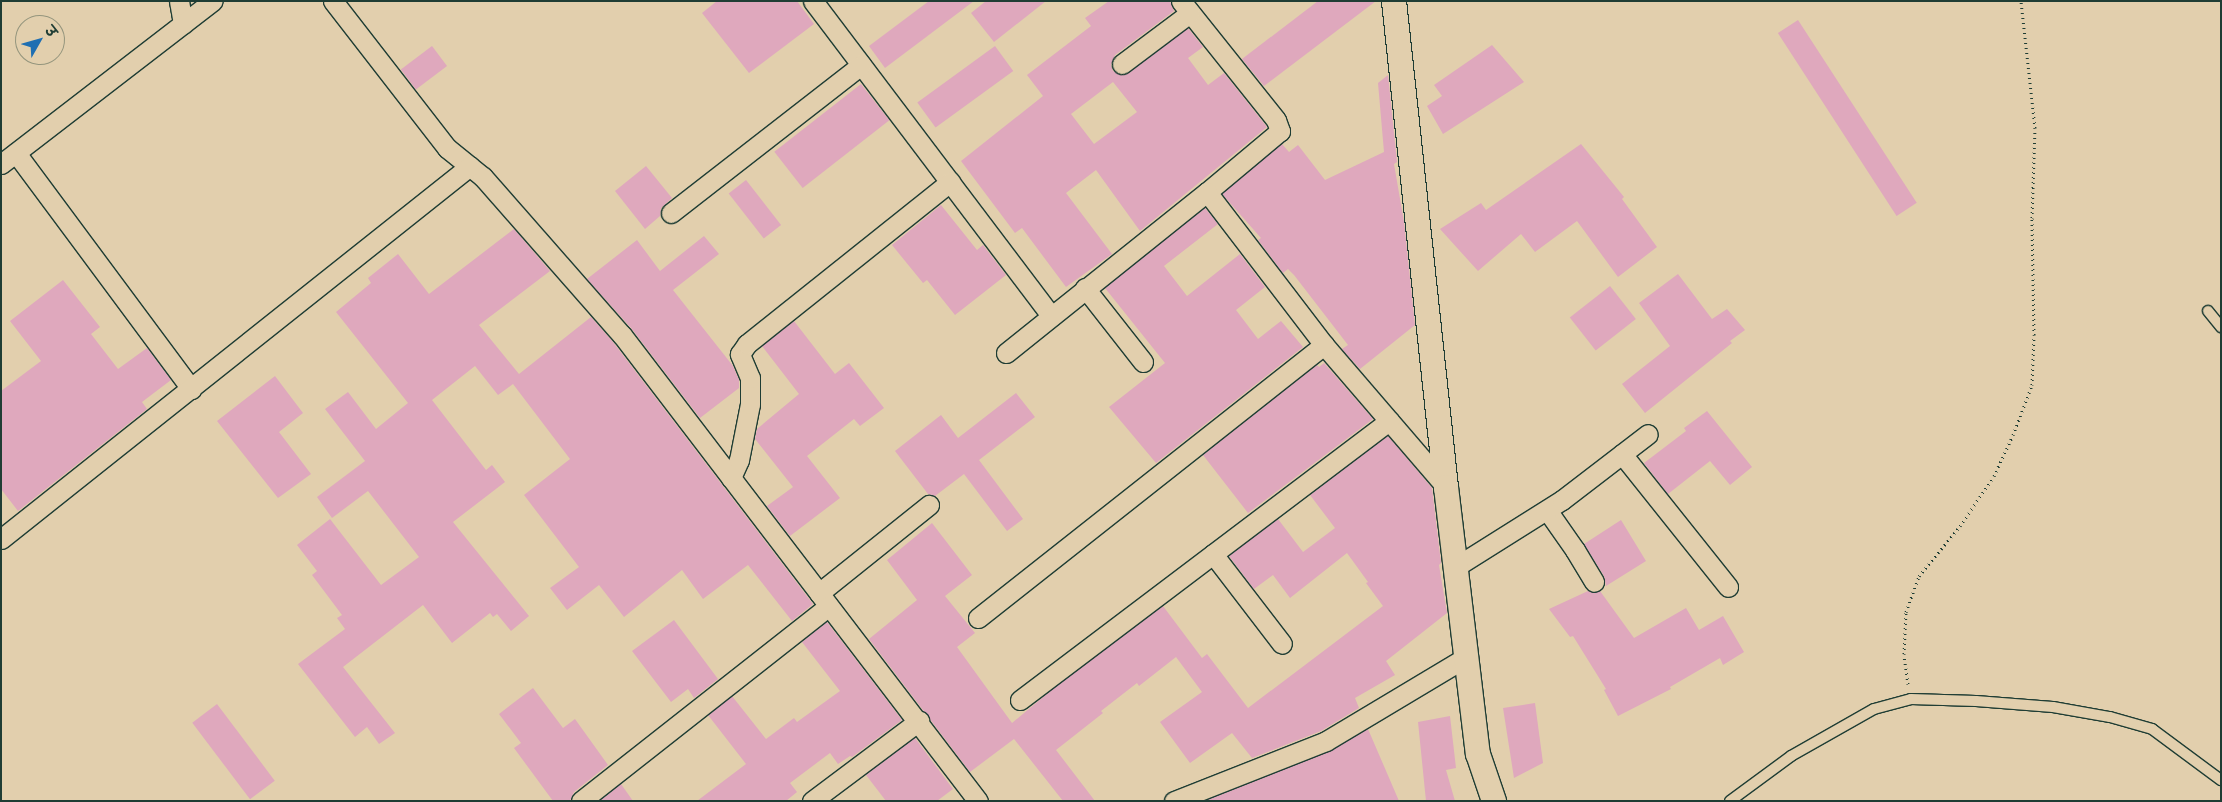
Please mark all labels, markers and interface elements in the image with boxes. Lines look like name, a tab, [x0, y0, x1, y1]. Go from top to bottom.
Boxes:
north arrow	[15, 15, 65, 65]
text: उ	[41, 22, 61, 41]

